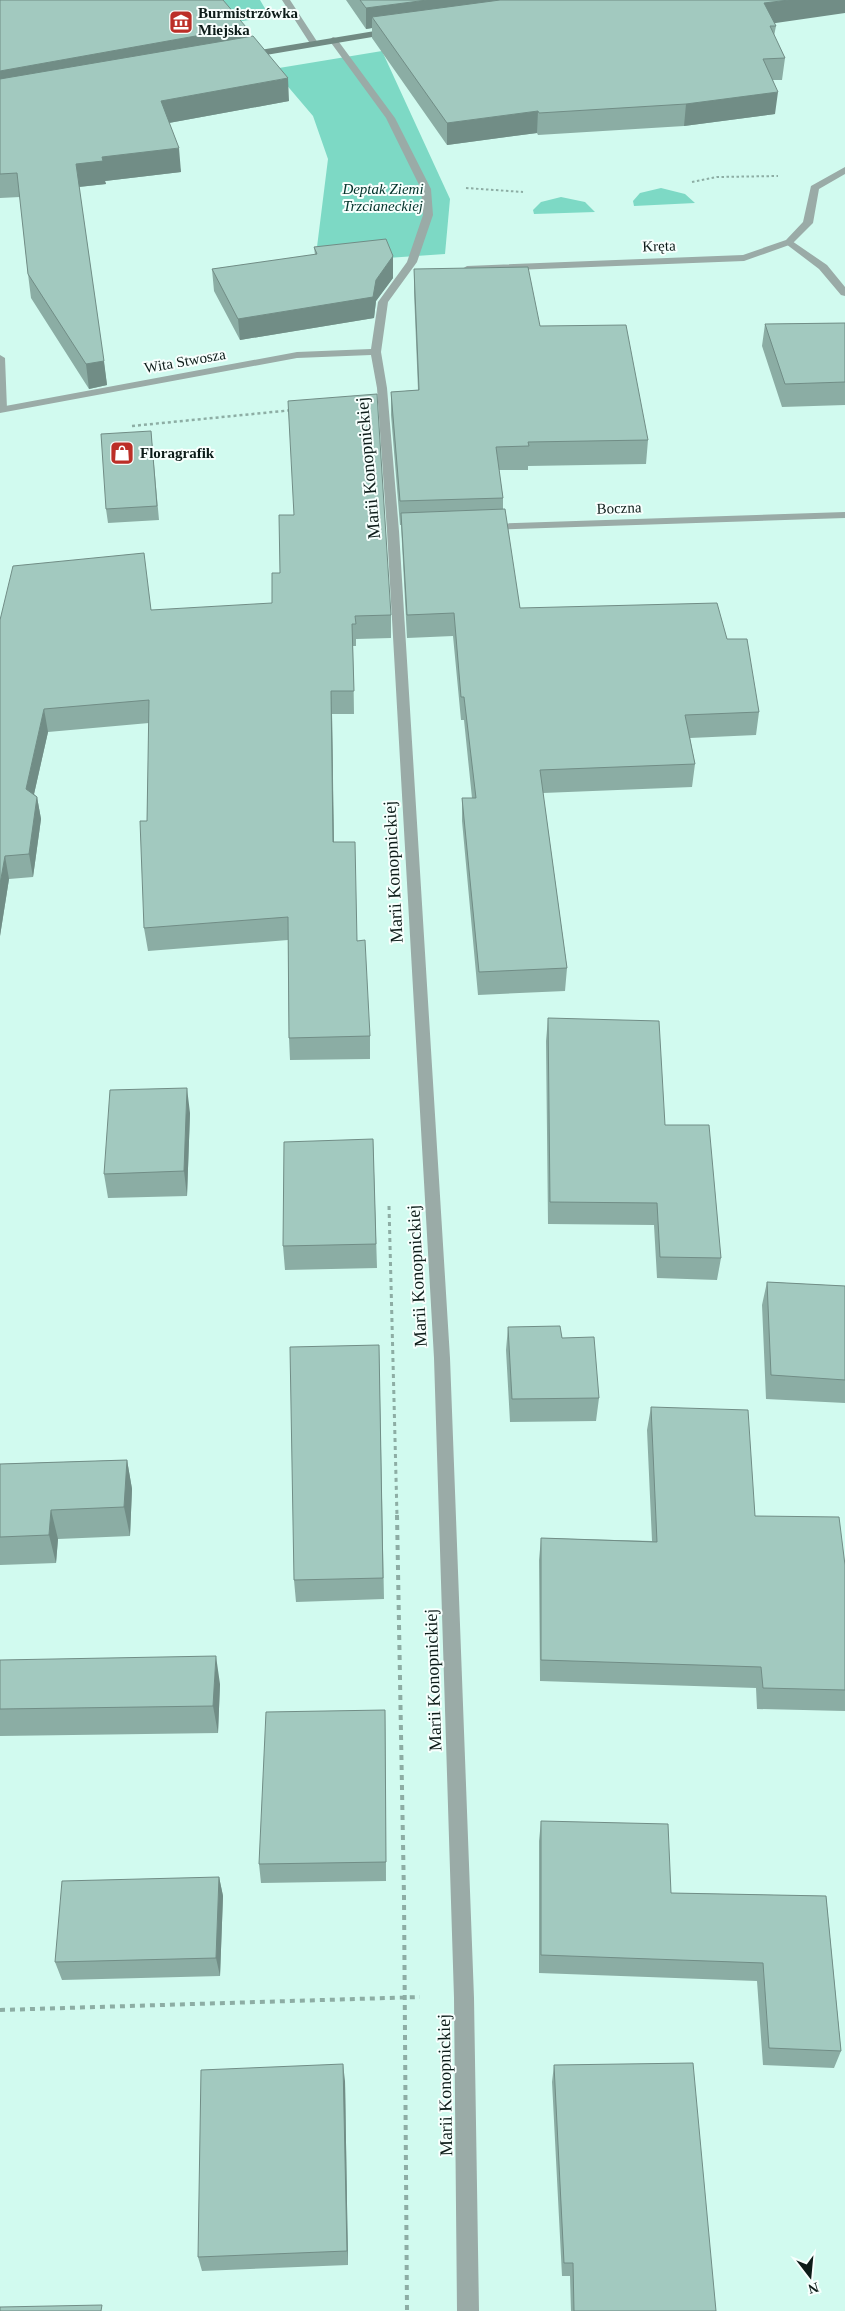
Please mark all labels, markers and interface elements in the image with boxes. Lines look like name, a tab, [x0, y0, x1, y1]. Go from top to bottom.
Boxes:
place label: Burmistrzówka Miejska	[198, 5, 298, 38]
museum icon: Burmistrzówka Miejska	[168, 9, 194, 35]
park label: Deptak Ziemi Trzcianeckiej	[341, 181, 424, 214]
street label: Kręta	[642, 237, 676, 255]
street label: Wita Stwosza	[143, 346, 227, 376]
street label: Marii Konopnickiej	[352, 396, 384, 540]
shop icon: Floragrafik	[109, 440, 135, 466]
place label: Floragrafik	[140, 445, 215, 461]
street label: Boczna	[596, 499, 642, 517]
street label: Marii Konopnickiej	[379, 800, 407, 944]
street label: Marii Konopnickiej	[403, 1204, 431, 1348]
street label: Marii Konopnickiej	[421, 1608, 445, 1752]
street label: Marii Konopnickiej	[434, 2014, 456, 2156]
north arrow	[785, 2251, 835, 2301]
text: N	[807, 2279, 820, 2297]

